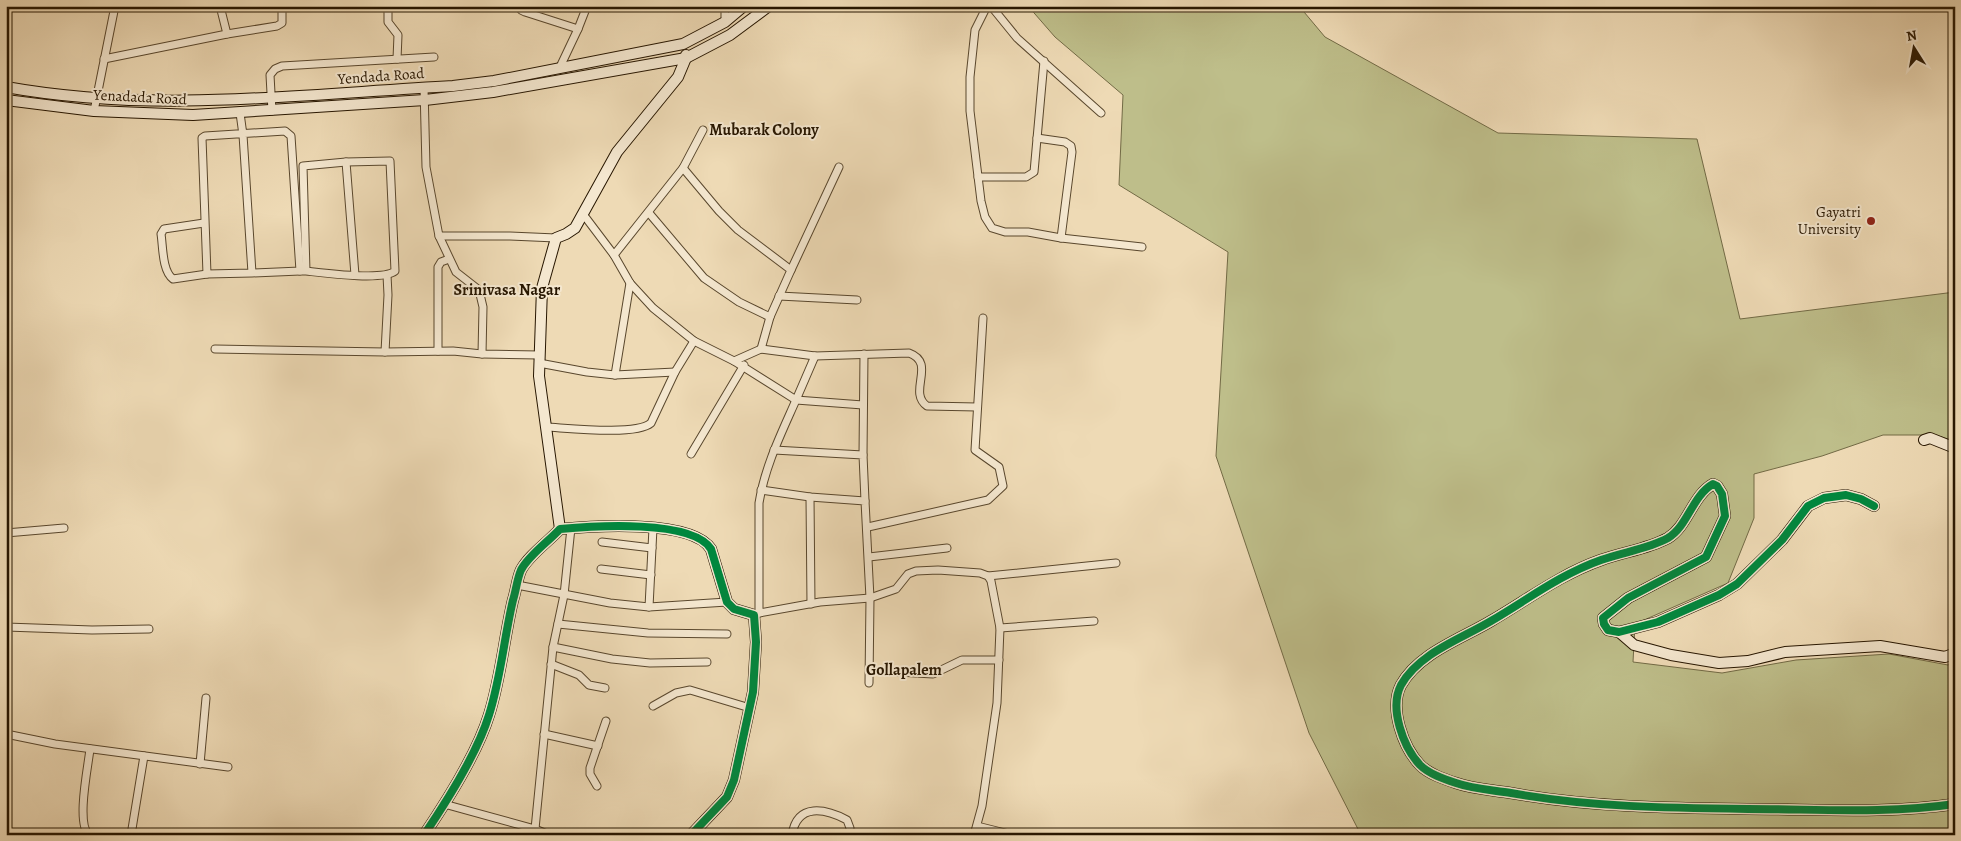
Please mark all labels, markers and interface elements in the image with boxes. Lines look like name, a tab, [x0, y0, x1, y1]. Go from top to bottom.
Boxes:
north arrow	[1888, 22, 1938, 72]
text: N	[1905, 25, 1918, 46]
street label: Yendada Road	[336, 63, 426, 89]
street label: Yenadada Road	[92, 85, 188, 109]
district label: Mubarak Colony	[709, 119, 819, 141]
place label: Gayatri University	[1798, 202, 1861, 239]
marker: Gayatri University	[1865, 215, 1877, 227]
district label: Srinivasa Nagar	[454, 279, 561, 301]
district label: Gollapalem	[866, 659, 943, 681]

